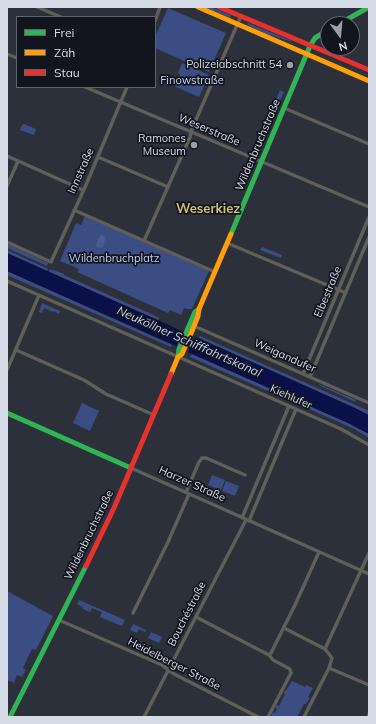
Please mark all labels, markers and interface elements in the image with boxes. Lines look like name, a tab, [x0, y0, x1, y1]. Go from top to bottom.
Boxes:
legend	[16, 16, 156, 88]
north arrow	[320, 16, 360, 56]
text: Frei	[54, 25, 74, 40]
text: N	[337, 39, 349, 54]
text: Zäh	[54, 45, 75, 60]
place label: Polizeiabschnitt 54	[186, 58, 282, 72]
marker: Polizeiabschnitt 54	[285, 60, 295, 70]
text: Stau	[54, 65, 80, 80]
park label: Finowstraße	[160, 74, 224, 88]
street label: Wildenbruchstraße	[233, 97, 283, 193]
street label: Weserstraße	[176, 111, 242, 149]
place label: Ramones Museum	[138, 132, 186, 158]
marker: Ramones Museum	[189, 140, 199, 150]
street label: Innstraße	[65, 146, 97, 196]
district label: Weserkiez	[176, 201, 240, 217]
park label: Wildenbruchplatz	[69, 252, 159, 266]
street label: Elbestraße	[311, 264, 345, 320]
water label: Neuköllner Schifffahrtskanal	[115, 304, 263, 380]
street label: Weigandufer	[252, 336, 318, 376]
street label: Kiehlufer	[268, 382, 314, 412]
street label: Harzer Straße	[157, 463, 227, 505]
street label: Wildenbruchstraße	[62, 488, 116, 582]
street label: Bouchéstraße	[165, 579, 209, 649]
street label: Heidelberger Straße	[125, 635, 223, 693]

